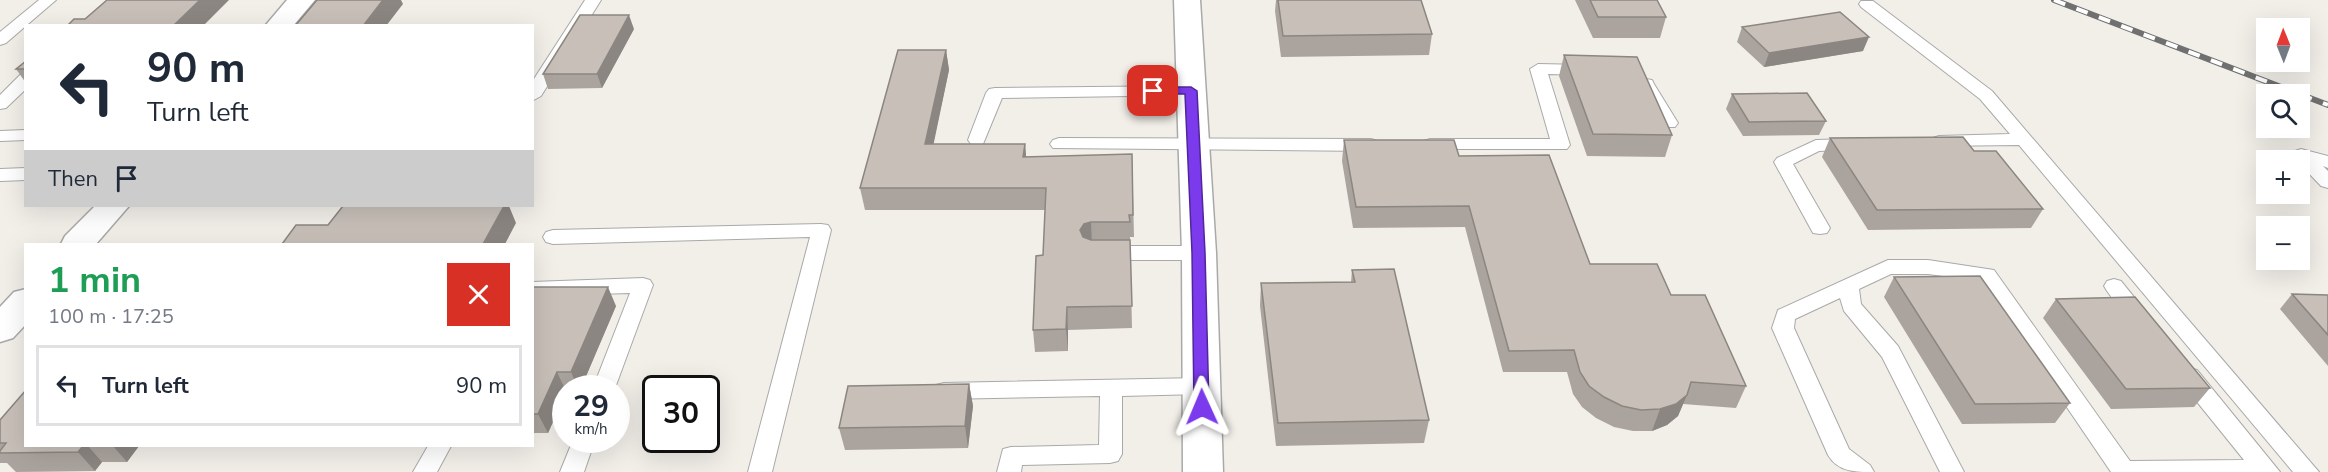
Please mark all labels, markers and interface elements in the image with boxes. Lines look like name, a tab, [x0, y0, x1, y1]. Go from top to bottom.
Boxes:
north arrow	[2256, 18, 2310, 72]
map controls	[2256, 18, 2310, 270]
text: 90 m	[147, 40, 246, 97]
icon: left	[48, 48, 126, 126]
pin	[1127, 65, 1178, 116]
icon: arrive	[1136, 74, 1169, 107]
button: search	[2256, 84, 2310, 138]
text: Turn left	[147, 94, 248, 131]
button: +	[2256, 150, 2310, 204]
icon: arrive	[110, 162, 143, 195]
text: Then	[48, 164, 98, 194]
button: −	[2256, 216, 2310, 270]
text: 1 min	[48, 256, 141, 305]
button: close	[447, 263, 510, 326]
text: 100 m · 17:25	[48, 303, 174, 330]
icon: left	[51, 369, 84, 402]
text: Turn left	[102, 371, 189, 401]
text: 90 m	[456, 371, 507, 401]
speed limit sign: 30	[642, 375, 720, 453]
position arrow	[1170, 375, 1234, 439]
text: 29	[573, 386, 609, 427]
text: km/h	[574, 419, 608, 439]

